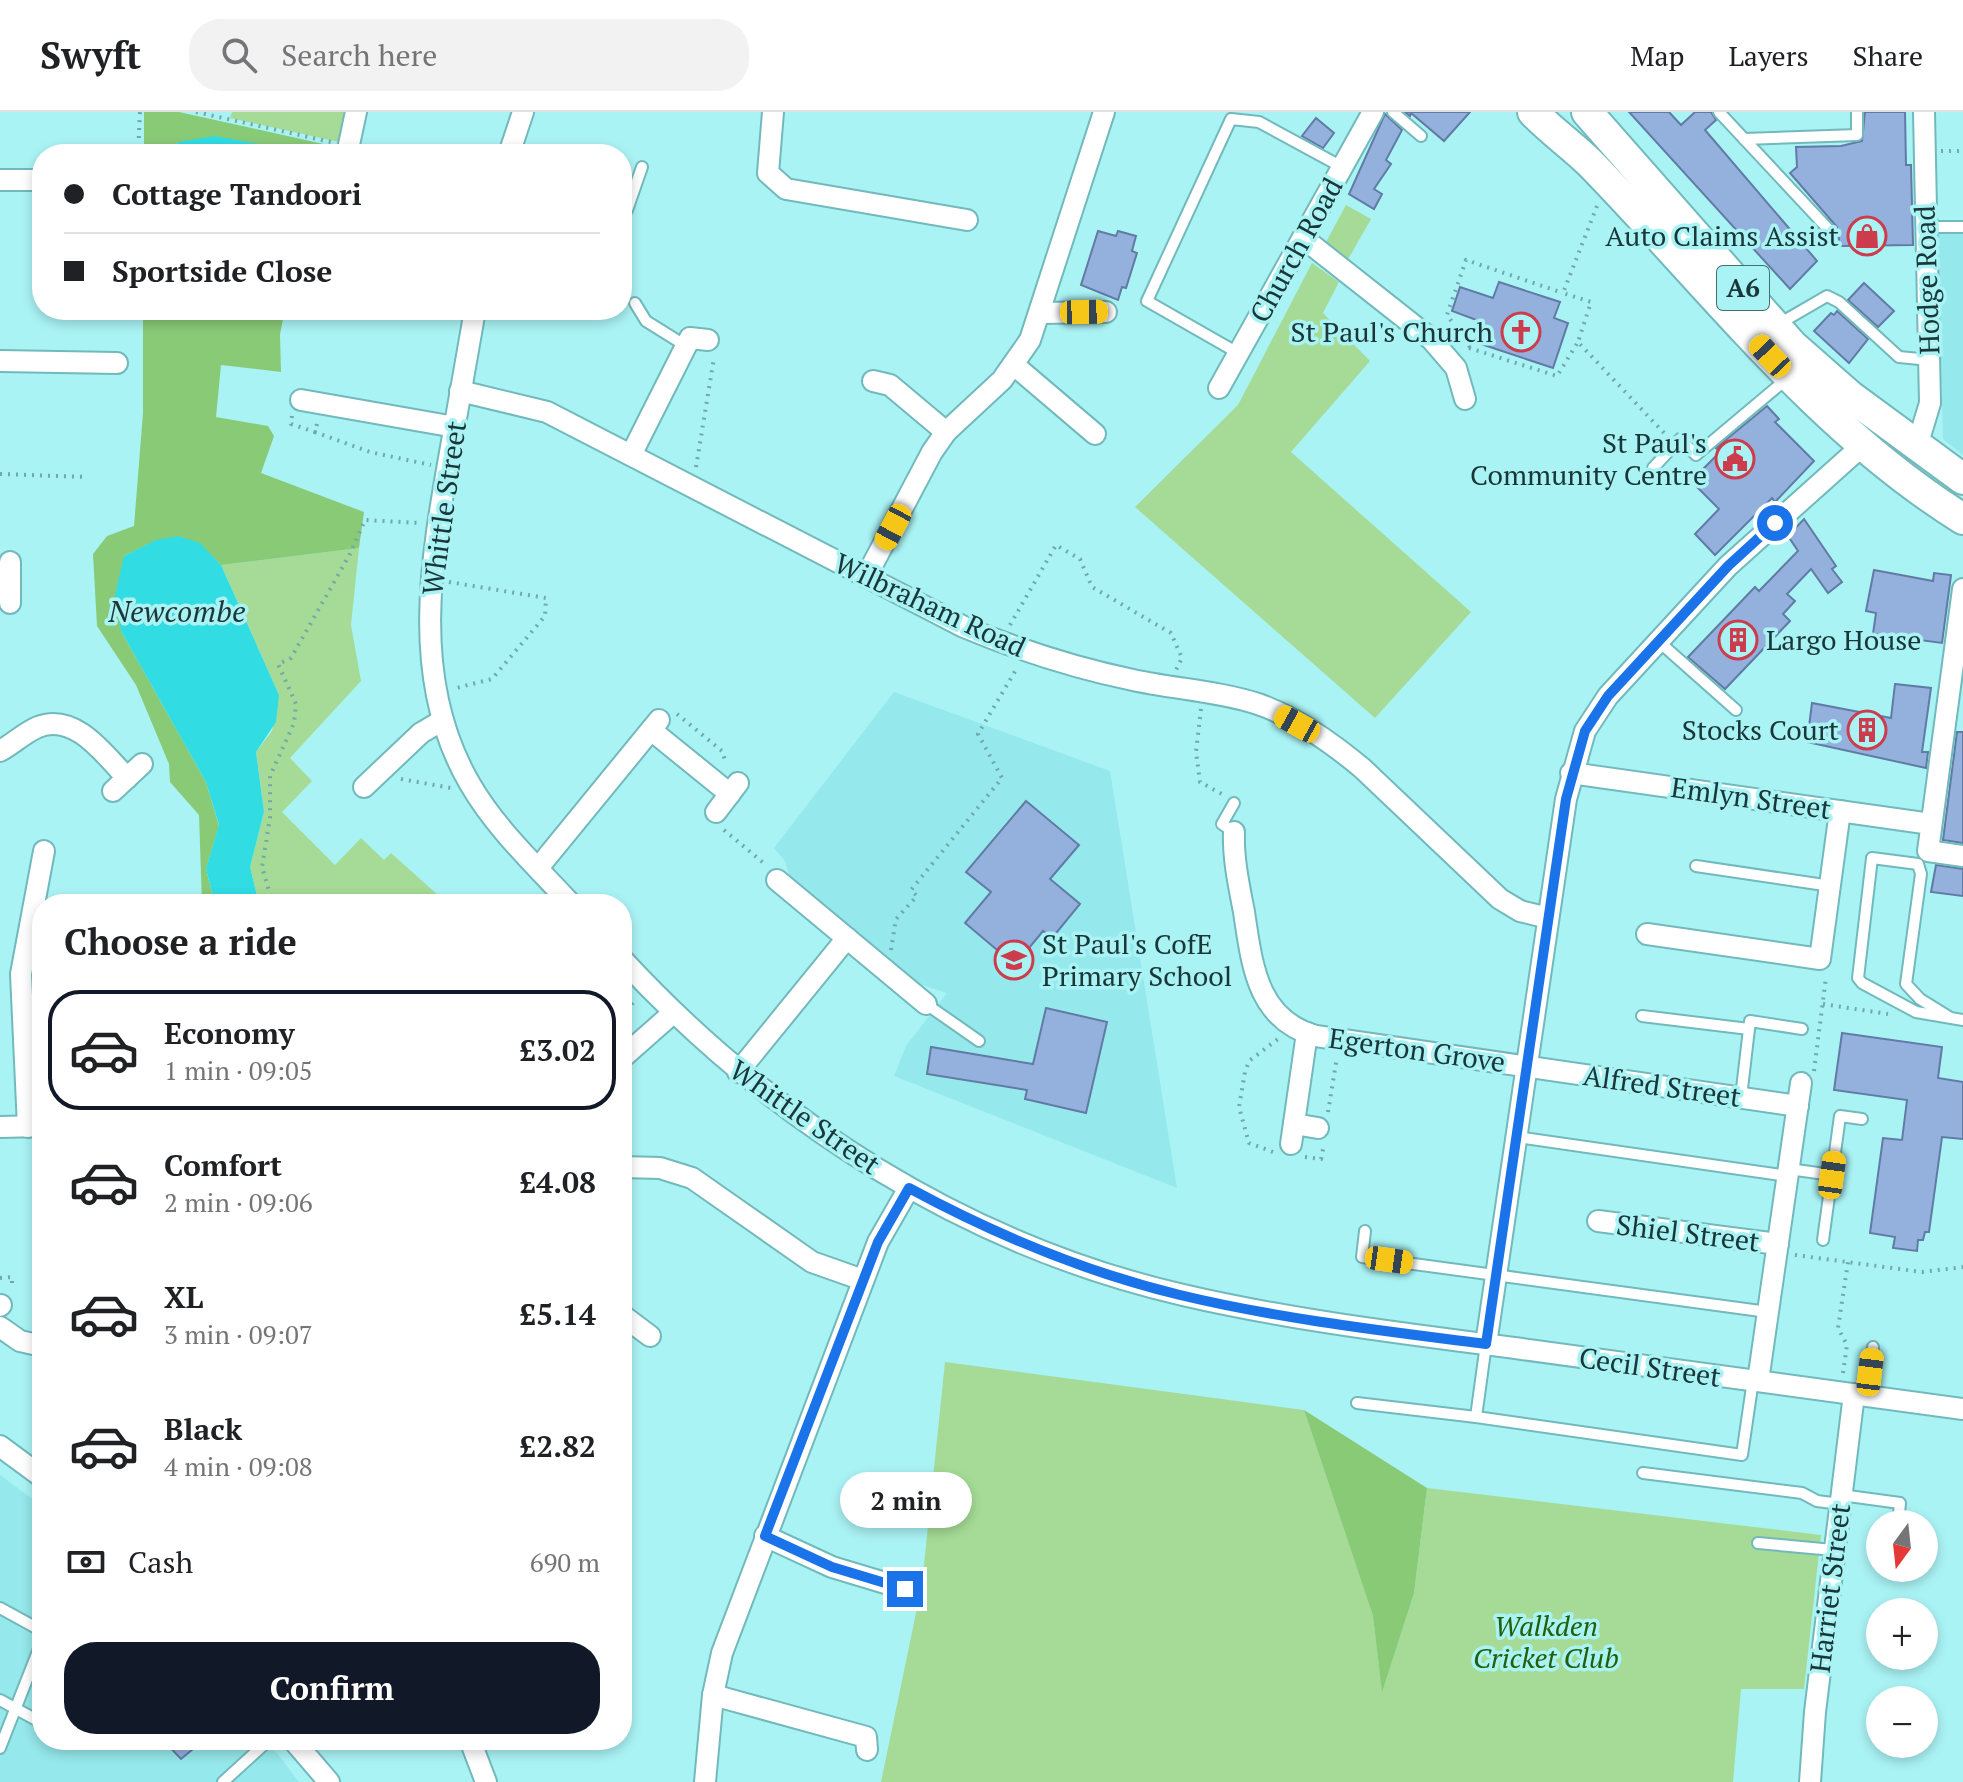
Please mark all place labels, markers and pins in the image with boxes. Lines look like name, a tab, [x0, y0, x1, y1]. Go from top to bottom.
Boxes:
shop icon: Auto Claims Assist	[1846, 215, 1888, 257]
place label: Auto Claims Assist	[1605, 217, 1840, 254]
church icon: St Paul's Church	[1500, 311, 1542, 353]
place label: St Paul's Church	[1290, 313, 1493, 350]
place label: St Paul's Community Centre	[1470, 424, 1707, 493]
public building icon: St Paul's Community Centre	[1714, 438, 1756, 480]
building icon: Largo House	[1717, 619, 1759, 661]
place label: Largo House	[1766, 621, 1921, 658]
building icon: Stocks Court	[1846, 709, 1888, 751]
place label: Stocks Court	[1682, 711, 1840, 748]
place label: St Paul's CofE Primary School	[1042, 925, 1232, 994]
school or university icon: St Paul's CofE Primary School	[993, 939, 1035, 981]

